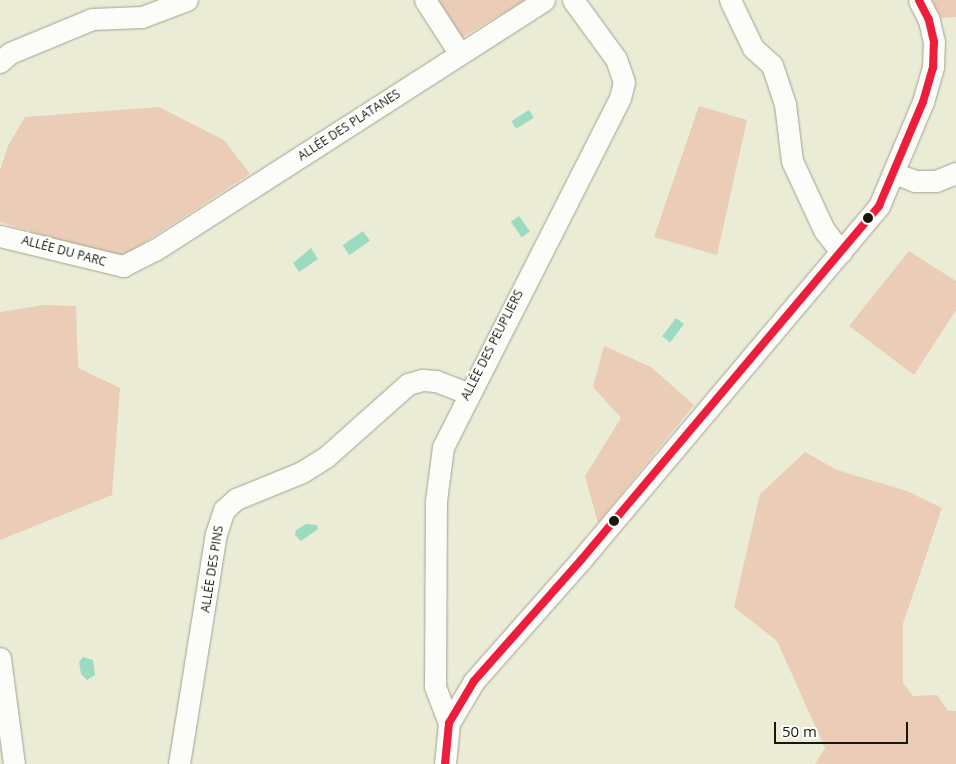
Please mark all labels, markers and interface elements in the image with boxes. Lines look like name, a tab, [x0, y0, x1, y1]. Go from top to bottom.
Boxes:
street label: ALLÉE DES PLATANES	[295, 87, 403, 163]
unlabelled marker	[863, 213, 873, 223]
street label: ALLÉE DU PARC	[20, 233, 108, 269]
street label: ALLÉE DES PEUPLIERS	[458, 287, 526, 403]
unlabelled marker	[609, 516, 619, 526]
street label: ALLÉE DES PINS	[198, 525, 226, 613]
scale bar	[776, 712, 910, 744]
text: 50 m	[782, 721, 817, 741]

